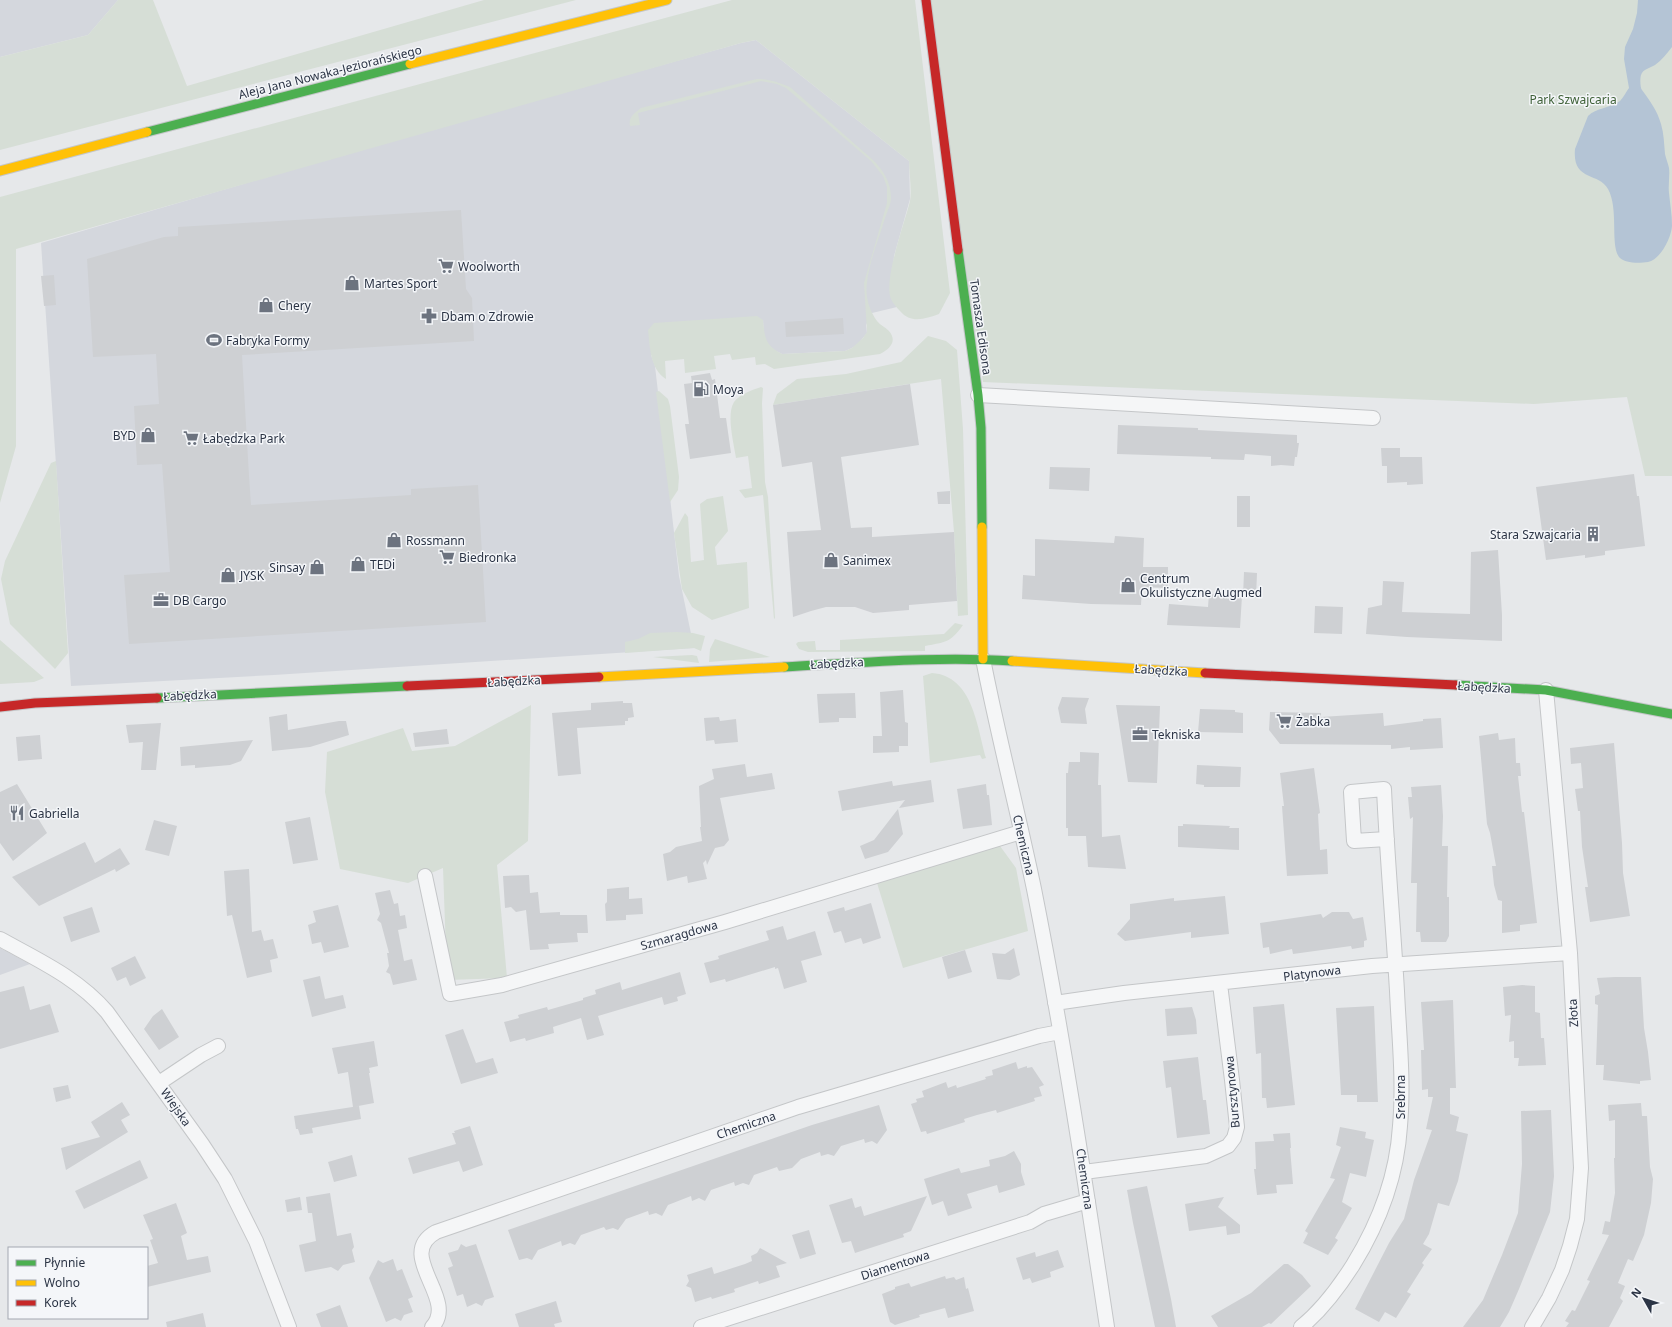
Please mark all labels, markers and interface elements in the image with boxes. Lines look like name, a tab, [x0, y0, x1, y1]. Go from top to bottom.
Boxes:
street label: Aleja Jana Nowaka-Jeziorańskiego	[236, 41, 424, 103]
park label: Park Szwajcaria	[1529, 91, 1617, 108]
supermarket icon: Woolworth	[437, 257, 455, 275]
place label: Woolworth	[458, 258, 520, 275]
shop icon: Martes Sport	[343, 274, 361, 292]
place label: Martes Sport	[364, 275, 438, 292]
street label: Tomasza Edisona	[966, 278, 996, 376]
shop icon: Chery	[257, 296, 275, 314]
place label: Chery	[278, 297, 312, 314]
pharmacy icon: Dbam o Zdrowie	[420, 307, 438, 325]
place label: Dbam o Zdrowie	[441, 308, 534, 325]
sports icon: Fabryka Formy	[205, 331, 223, 349]
place label: Fabryka Formy	[226, 332, 310, 349]
fuel station icon: Moya	[692, 380, 710, 398]
place label: Moya	[713, 381, 744, 398]
shop icon: BYD	[139, 426, 157, 444]
place label: BYD	[113, 427, 136, 444]
supermarket icon: Łabędzka Park	[182, 429, 200, 447]
place label: Łabędzka Park	[203, 430, 285, 447]
building icon: Stara Szwajcaria	[1584, 525, 1602, 543]
place label: Stara Szwajcaria	[1490, 526, 1581, 543]
shop icon: Rossmann	[385, 531, 403, 549]
place label: Rossmann	[406, 532, 465, 549]
supermarket icon: Biedronka	[438, 548, 456, 566]
place label: Biedronka	[459, 549, 517, 566]
shop icon: Sanimex	[822, 551, 840, 569]
place label: Sanimex	[843, 552, 892, 569]
shop icon: TEDi	[349, 555, 367, 573]
place label: TEDi	[370, 556, 395, 573]
shop icon: Sinsay	[308, 558, 326, 576]
place label: Sinsay	[269, 559, 306, 576]
shop icon: JYSK	[219, 566, 237, 584]
place label: JYSK	[239, 567, 265, 584]
place label: Centrum Okulistyczne Augmed	[1140, 570, 1262, 601]
shop icon: Centrum Okulistyczne Augmed	[1119, 576, 1137, 594]
office icon: DB Cargo	[152, 591, 170, 609]
place label: DB Cargo	[173, 592, 226, 609]
street label: Łabędzka	[810, 653, 864, 673]
street label: Łabędzka	[1134, 660, 1188, 680]
street label: Łabędzka	[487, 671, 541, 691]
street label: Łabędzka	[1457, 677, 1511, 697]
street label: Łabędzka	[163, 685, 217, 705]
supermarket icon: Żabka	[1275, 712, 1293, 730]
place label: Żabka	[1296, 713, 1330, 730]
office icon: Tekniska	[1131, 725, 1149, 743]
place label: Tekniska	[1152, 726, 1200, 743]
restaurant icon: Gabriella	[8, 804, 26, 822]
place label: Gabriella	[29, 805, 80, 822]
street label: Chemiczna	[1009, 813, 1039, 877]
street label: Szmaragdowa	[638, 916, 720, 954]
street label: Platynowa	[1282, 961, 1342, 985]
street label: Złota	[1564, 998, 1582, 1028]
street label: Bursztynowa	[1220, 1055, 1244, 1129]
street label: Srebrna	[1392, 1075, 1409, 1119]
street label: Wiejska	[157, 1085, 195, 1129]
street label: Chemiczna	[714, 1107, 778, 1143]
street label: Chemiczna	[1072, 1147, 1098, 1211]
street label: Diamentowa	[858, 1246, 932, 1284]
legend	[8, 1247, 148, 1319]
text: Płynnie	[44, 1254, 85, 1271]
text: Wolno	[44, 1274, 80, 1291]
north arrow	[1624, 1279, 1664, 1319]
text: N	[1627, 1284, 1644, 1301]
text: Korek	[44, 1294, 77, 1311]

